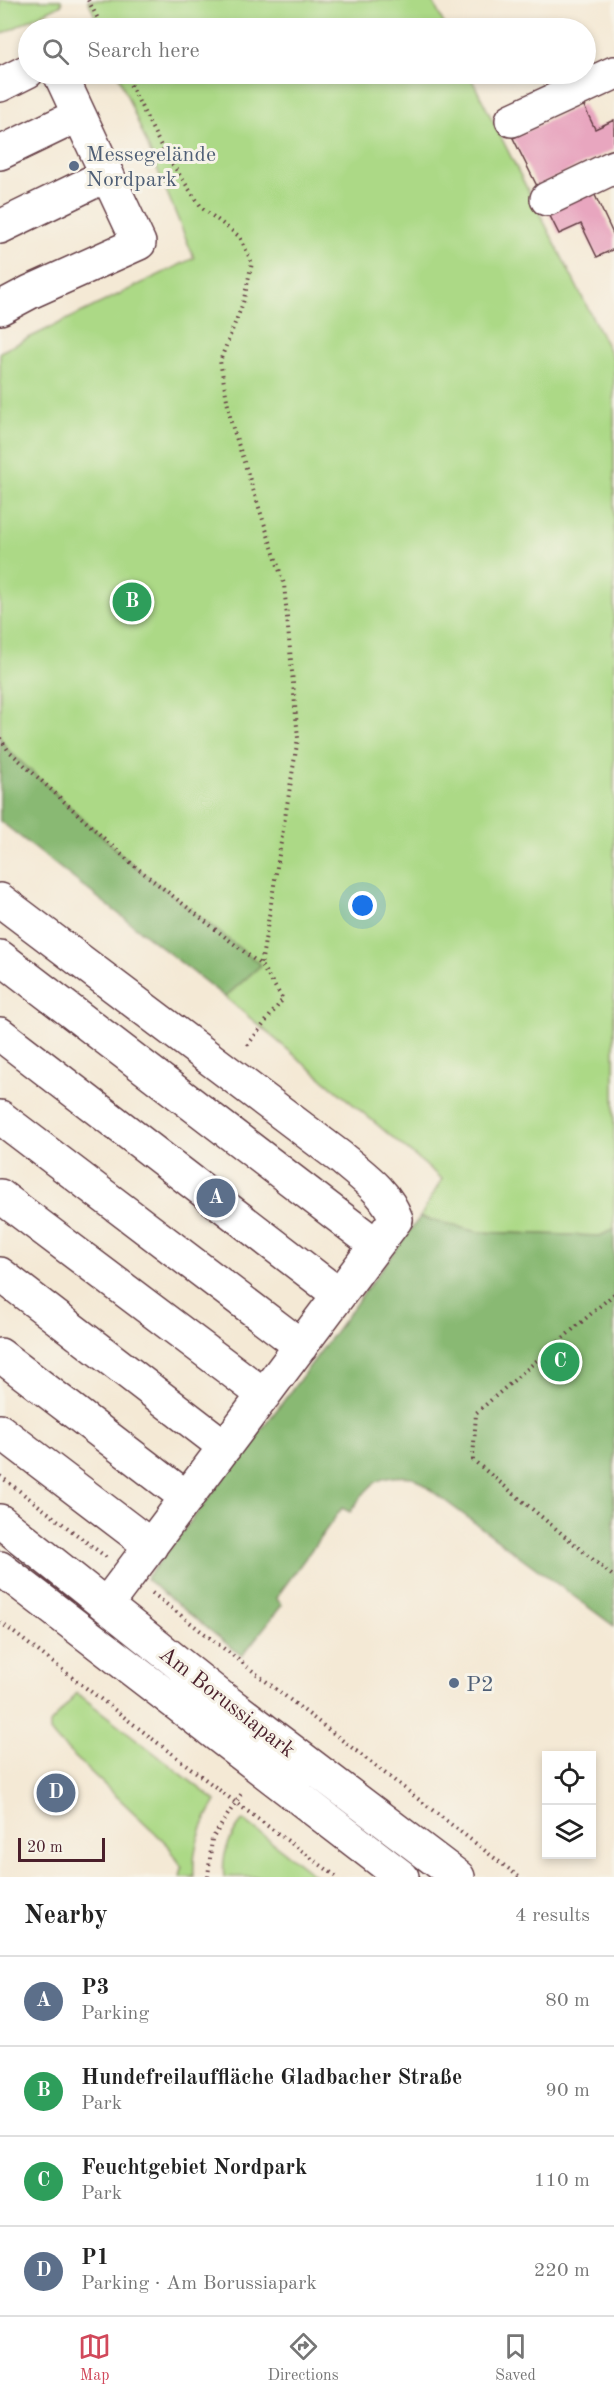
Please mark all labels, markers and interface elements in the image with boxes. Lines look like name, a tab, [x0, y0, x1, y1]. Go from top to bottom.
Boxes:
search box	[18, 18, 596, 84]
icon: search	[39, 35, 72, 68]
text: Search here	[87, 40, 200, 62]
place label: Messegelände Nordpark	[86, 144, 216, 191]
marker: Messegelände Nordpark	[67, 159, 81, 173]
pin: B	[112, 580, 152, 624]
your location	[348, 891, 377, 920]
pin: A	[196, 1176, 236, 1220]
pin: C	[540, 1340, 580, 1384]
street label: Am Borussiapark	[155, 1643, 299, 1762]
place label: P2	[466, 1674, 494, 1696]
marker: P2	[447, 1676, 461, 1690]
map controls	[542, 1751, 596, 1859]
button: locate	[542, 1751, 596, 1805]
pin: D	[36, 1770, 76, 1816]
button: layers	[542, 1805, 596, 1859]
scale bar	[18, 1835, 105, 1862]
text: 20 m	[27, 1840, 63, 1856]
text: Nearby	[24, 1903, 108, 1929]
text: 4 results	[515, 1906, 590, 1926]
text: P3	[81, 1977, 109, 1999]
text: A	[36, 1991, 51, 2011]
text: 80 m	[545, 1991, 590, 2011]
text: Parking	[81, 2004, 149, 2024]
text: Hundefreilauffläche Gladbacher Straße	[81, 2067, 462, 2089]
text: B	[36, 2081, 51, 2101]
text: 90 m	[545, 2081, 590, 2101]
text: Park	[81, 2094, 122, 2114]
text: Feuchtgebiet Nordpark	[81, 2157, 307, 2179]
text: C	[37, 2171, 50, 2191]
text: 110 m	[534, 2171, 590, 2191]
text: Park	[81, 2184, 122, 2204]
text: P1	[81, 2247, 109, 2269]
text: D	[36, 2261, 51, 2281]
text: 220 m	[534, 2261, 590, 2281]
text: Parking · Am Borussiapark	[81, 2274, 317, 2294]
tab: Map	[78, 2330, 111, 2386]
tab: Directions	[268, 2330, 339, 2386]
tab: Saved	[495, 2330, 536, 2386]

